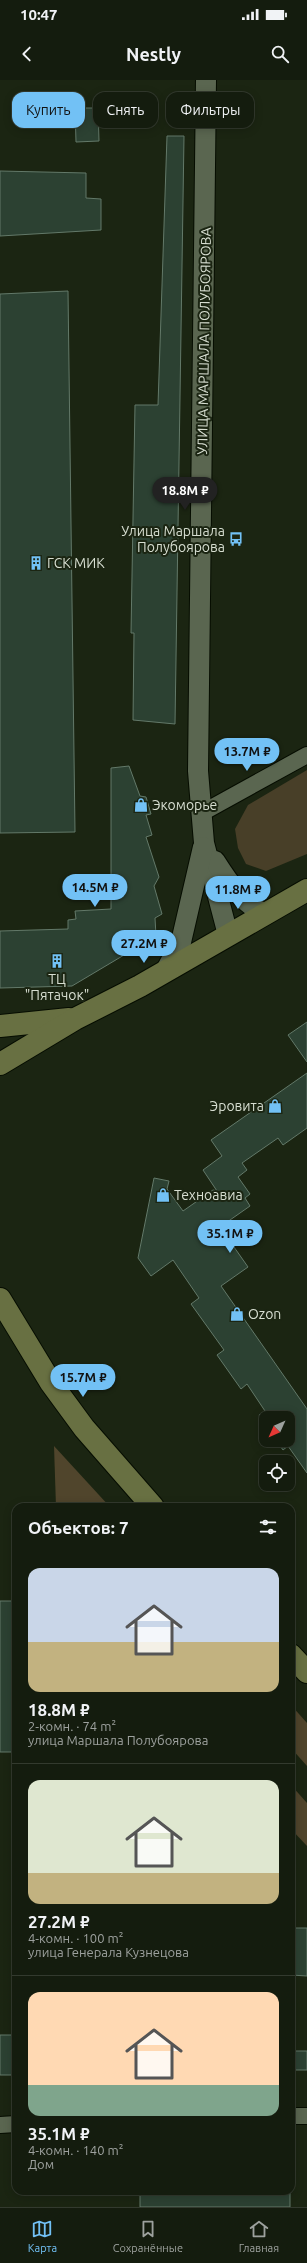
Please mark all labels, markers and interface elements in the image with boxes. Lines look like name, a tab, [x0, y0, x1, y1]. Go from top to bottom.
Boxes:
text: 10:47	[20, 6, 58, 23]
icon: back	[16, 43, 38, 65]
icon: search	[269, 43, 291, 65]
text: Nestly	[126, 44, 181, 64]
chip: Купить	[12, 92, 85, 128]
chip: Снять	[93, 92, 158, 128]
chip: Фильтры	[166, 92, 254, 128]
street label: УЛИЦА МАРШАЛА ПОЛУБОЯРОВА	[194, 227, 214, 455]
pin: 18.8M ₽	[148, 477, 222, 511]
text: 18.8M ₽	[161, 483, 209, 497]
place label: Улица Маршала Полубоярова	[121, 523, 225, 555]
bus stop icon: Улица Маршала Полубоярова	[228, 531, 244, 547]
building icon: ГСК МИК	[28, 555, 44, 571]
place label: ГСК МИК	[47, 555, 105, 571]
pin: 13.7M ₽	[210, 738, 284, 772]
text: 13.7M ₽	[223, 744, 271, 758]
shop icon: Экоморье	[133, 797, 149, 813]
place label: Экоморье	[152, 797, 217, 813]
pin: 14.5M ₽	[58, 874, 132, 908]
pin: 11.8M ₽	[201, 876, 275, 910]
text: 14.5M ₽	[71, 880, 119, 894]
text: 11.8M ₽	[214, 882, 262, 896]
pin: 27.2M ₽	[107, 930, 181, 964]
text: 27.2M ₽	[120, 936, 168, 950]
building icon: ТЦ "Пятачок"	[49, 953, 65, 969]
place label: ТЦ "Пятачок"	[25, 971, 89, 1003]
place label: Эровита	[210, 1098, 264, 1114]
shop icon: Эровита	[267, 1098, 283, 1114]
shop icon: Техноавиа	[155, 1187, 171, 1203]
place label: Техноавиа	[174, 1187, 243, 1203]
pin: 35.1M ₽	[193, 1220, 267, 1254]
text: 35.1M ₽	[206, 1226, 254, 1240]
shop icon: Ozon	[229, 1306, 245, 1322]
place label: Ozon	[248, 1306, 281, 1322]
pin: 15.7M ₽	[46, 1364, 120, 1398]
text: 15.7M ₽	[59, 1370, 107, 1384]
north arrow	[259, 1411, 295, 1447]
map controls	[259, 1411, 295, 1491]
button: locate	[259, 1455, 295, 1491]
icon: filters	[257, 1516, 279, 1538]
text: Объектов: 7	[28, 1518, 128, 1537]
icon: home	[118, 1594, 190, 1666]
text: 18.8M ₽	[28, 1700, 90, 1719]
text: 2-комн. · 74 m²	[28, 1719, 116, 1733]
text: улица Маршала Полубоярова	[28, 1733, 208, 1747]
icon: home	[118, 1806, 190, 1878]
text: 27.2M ₽	[28, 1912, 90, 1931]
text: 4-комн. · 100 m²	[28, 1931, 123, 1945]
text: улица Генерала Кузнецова	[28, 1945, 189, 1959]
icon: home	[118, 2018, 190, 2090]
text: 35.1M ₽	[28, 2124, 90, 2143]
text: 4-комн. · 140 m²	[28, 2143, 123, 2157]
text: Дом	[28, 2157, 54, 2171]
tab: Карта	[28, 2218, 57, 2254]
tab: Сохранённые	[113, 2218, 183, 2254]
tab: Главная	[239, 2218, 279, 2254]

